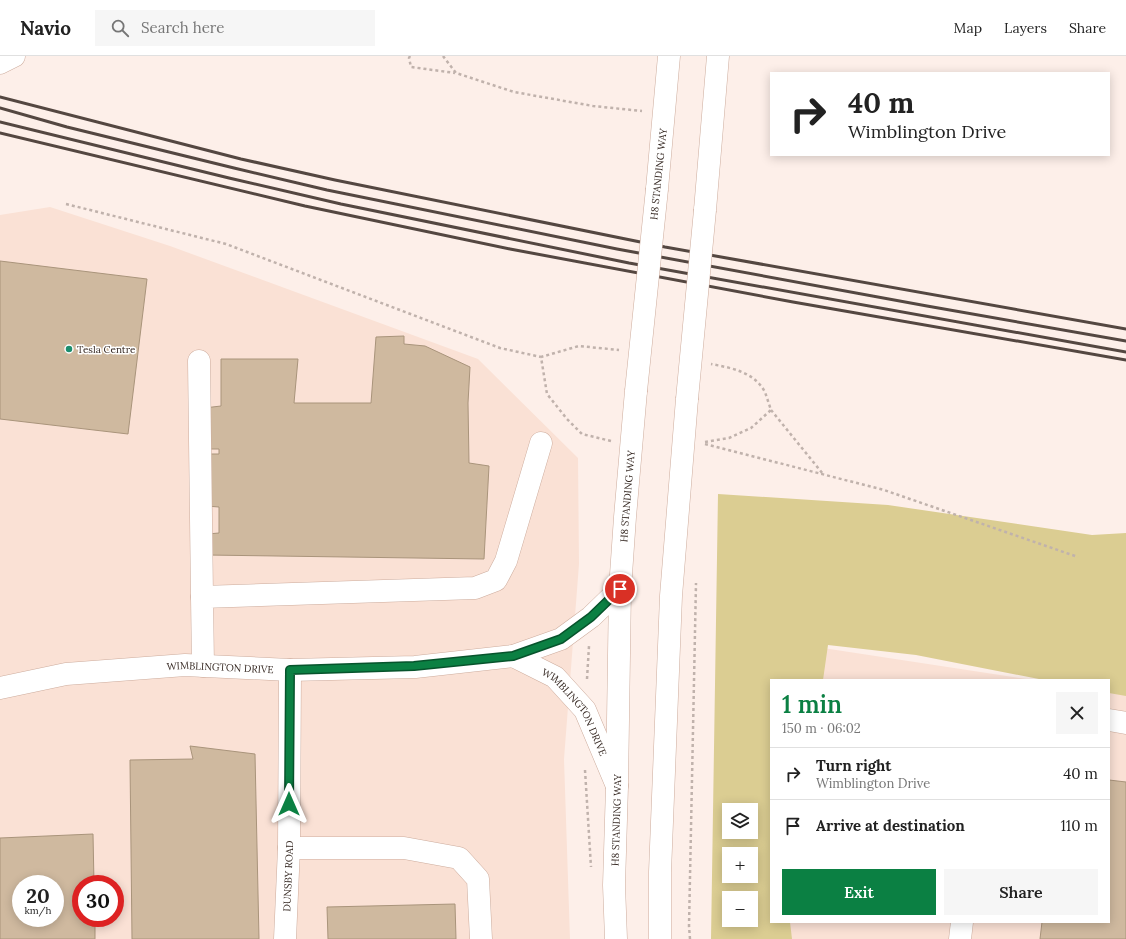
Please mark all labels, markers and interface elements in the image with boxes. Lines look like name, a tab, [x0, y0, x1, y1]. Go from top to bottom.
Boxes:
search box	[95, 10, 375, 46]
text: Navio	[20, 16, 71, 40]
icon: search	[109, 17, 131, 39]
text: Search here	[141, 18, 224, 37]
text: Map	[954, 19, 982, 37]
text: Layers	[1004, 19, 1047, 37]
text: Share	[1069, 19, 1106, 37]
text: 40 m	[848, 85, 914, 121]
icon: right	[782, 88, 834, 140]
text: Wimblington Drive	[848, 120, 1006, 143]
street label: H8 STANDING WAY	[647, 127, 670, 221]
place label: Tesla Centre	[77, 343, 136, 356]
marker: Tesla Centre	[64, 344, 74, 354]
street label: H8 STANDING WAY	[617, 449, 638, 543]
pin	[603, 572, 637, 606]
icon: arrive	[609, 578, 631, 600]
street label: WIMBLINGTON DRIVE	[166, 659, 274, 676]
street label: WIMBLINGTON DRIVE	[540, 666, 610, 758]
text: 1 min	[782, 689, 842, 720]
button: close	[1056, 692, 1098, 734]
text: 150 m · 06:02	[782, 720, 861, 737]
text: Turn right	[816, 756, 892, 775]
icon: right	[782, 763, 804, 785]
text: 40 m	[1063, 764, 1098, 783]
street label: H8 STANDING WAY	[609, 773, 624, 866]
text: Wimblington Drive	[816, 775, 930, 792]
position arrow	[268, 783, 310, 825]
map controls	[722, 803, 758, 927]
button: layers	[722, 803, 758, 839]
icon: arrive	[782, 815, 804, 837]
text: Arrive at destination	[816, 816, 965, 835]
text: 110 m	[1060, 816, 1098, 835]
street label: DUNSBY ROAD	[280, 841, 296, 912]
button: +	[722, 847, 758, 883]
button: Exit	[782, 869, 936, 915]
button: Share	[944, 869, 1098, 915]
speed limit sign: 30	[72, 875, 124, 927]
text: 20	[26, 883, 50, 908]
button: −	[722, 891, 758, 927]
text: km/h	[24, 904, 52, 917]

